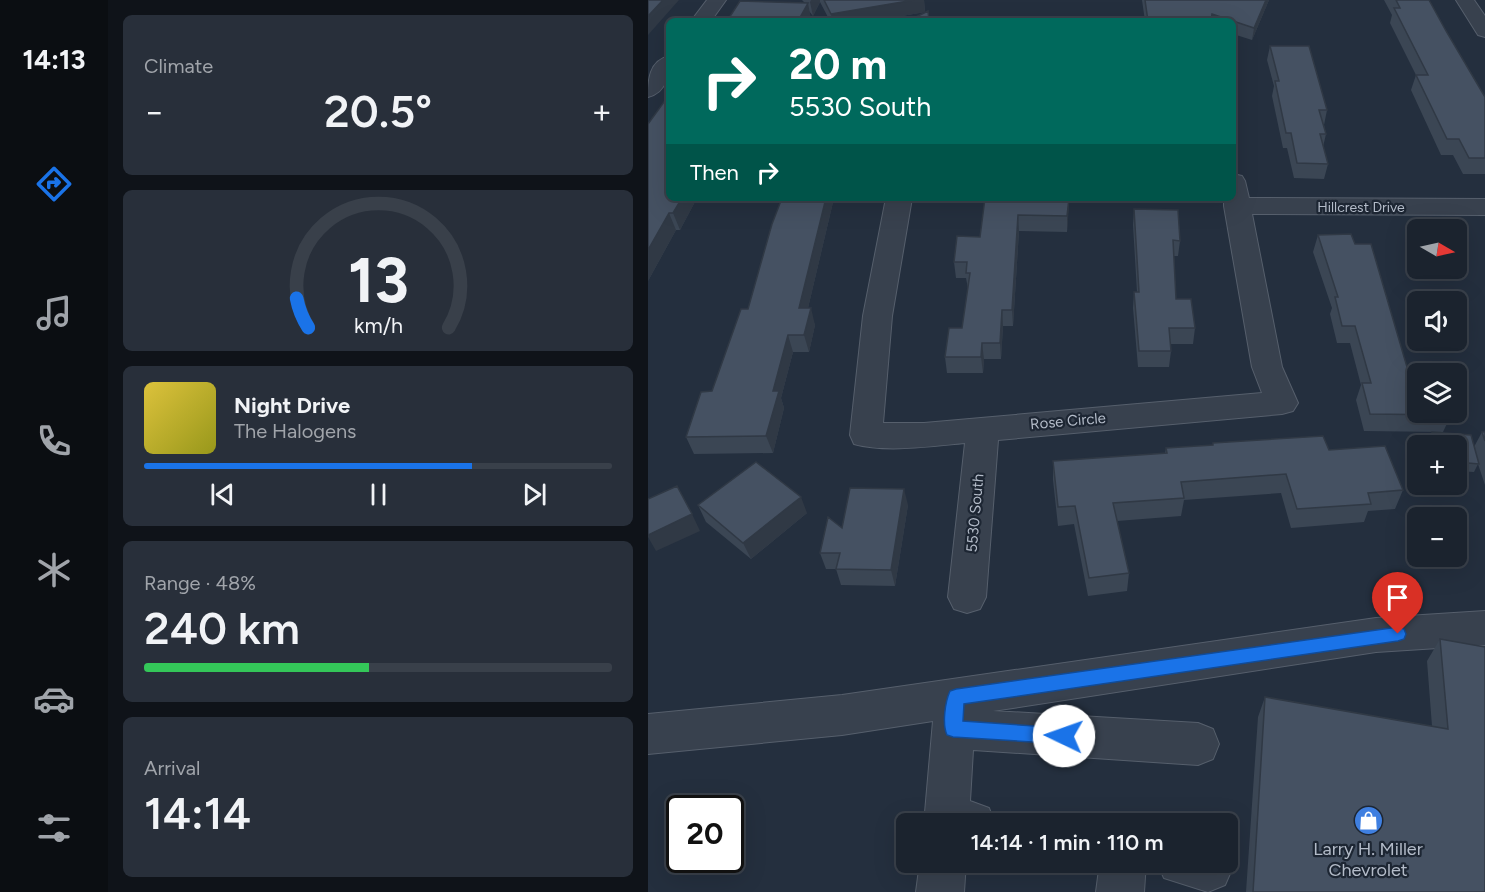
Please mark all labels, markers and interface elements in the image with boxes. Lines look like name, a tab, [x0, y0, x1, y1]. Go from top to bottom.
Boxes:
text: 20 m	[789, 39, 887, 90]
icon: right	[690, 42, 768, 120]
text: 14:13	[22, 43, 86, 76]
text: Climate	[144, 54, 213, 78]
text: 20.5°	[324, 84, 432, 138]
text: 5530 South	[789, 90, 931, 123]
text: −	[144, 92, 165, 131]
text: +	[591, 92, 612, 131]
icon: right	[751, 156, 784, 189]
text: Then	[690, 159, 739, 186]
icon: directions	[33, 163, 75, 205]
street label: Hillcrest Drive	[1317, 199, 1405, 216]
north arrow	[1407, 219, 1467, 279]
map controls	[1407, 219, 1467, 567]
text: 13	[347, 243, 409, 318]
button: sound	[1407, 291, 1467, 351]
icon: music	[33, 292, 75, 334]
text: km/h	[354, 313, 402, 338]
button: layers	[1407, 363, 1467, 423]
text: Night Drive	[234, 392, 350, 419]
street label: Rose Circle	[1029, 409, 1107, 433]
text: The Halogens	[234, 419, 356, 443]
icon: phone	[33, 420, 75, 462]
button: +	[1407, 435, 1467, 495]
street label: 5530 South	[963, 473, 987, 553]
icon: previous	[206, 478, 239, 511]
icon: pause	[362, 478, 395, 511]
icon: next	[518, 478, 551, 511]
button: −	[1407, 507, 1467, 567]
icon: climate	[33, 549, 75, 591]
text: Range · 48%	[144, 571, 256, 595]
pin	[1372, 572, 1423, 634]
icon: arrive	[1381, 581, 1414, 614]
text: 240 km	[144, 601, 300, 655]
icon: car	[33, 678, 75, 720]
position arrow	[1032, 704, 1096, 768]
text: Arrival	[144, 756, 200, 780]
text: 14:14	[144, 786, 251, 840]
speed limit sign: 20	[666, 795, 744, 873]
shop icon: Larry H. Miller Chevrolet	[1352, 804, 1384, 836]
icon: filters	[33, 807, 75, 849]
text: 14:14 · 1 min · 110 m	[970, 829, 1164, 856]
place label: Larry H. Miller Chevrolet	[1313, 838, 1423, 881]

